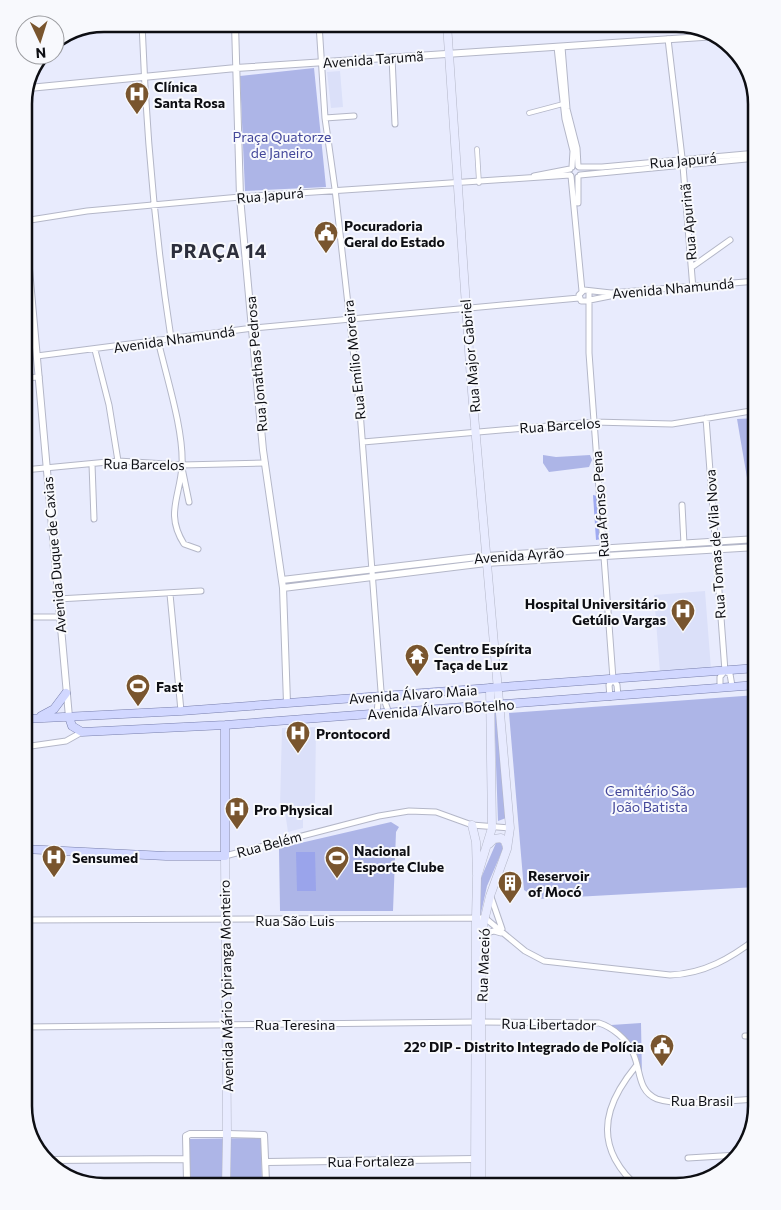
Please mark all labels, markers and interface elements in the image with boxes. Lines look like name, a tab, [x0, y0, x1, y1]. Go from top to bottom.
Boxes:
north arrow	[15, 15, 65, 65]
text: N	[35, 45, 47, 62]
street label: Avenida Tarumã	[322, 47, 424, 71]
place label: Clínica Santa Rosa	[154, 78, 225, 111]
hospital icon: Clínica Santa Rosa	[124, 81, 150, 115]
park label: Praça Quatorze de Janeiro	[233, 128, 332, 161]
street label: Rua Japurá	[649, 149, 717, 171]
street label: Rua Apurinã	[676, 183, 700, 261]
street label: Rua Japurá	[236, 184, 304, 206]
place label: Pocuradoria Geral do Estado	[344, 217, 445, 250]
public building icon: Pocuradoria Geral do Estado	[313, 220, 339, 254]
district label: PRAÇA 14	[170, 239, 268, 262]
street label: Avenida Nhamundá	[611, 274, 735, 302]
street label: Rua Jonathas Pedrosa	[242, 295, 270, 433]
street label: Rua Emílio Moreira	[339, 299, 369, 421]
street label: Rua Major Gabriel	[457, 299, 483, 413]
street label: Avenida Nhamundá	[112, 322, 236, 356]
street label: Rua Barcelos	[519, 414, 601, 436]
street label: Rua Afonso Pena	[588, 450, 612, 558]
street label: Rua Barcelos	[103, 455, 185, 473]
street label: Rua Tomas de Vila Nova	[701, 469, 729, 619]
street label: Avenida Duque de Caxias	[39, 476, 69, 634]
street label: Avenida Ayrão	[473, 543, 565, 567]
place label: Hospital Universitário Getúlio Vargas	[525, 595, 666, 628]
hospital icon: Hospital Universitário Getúlio Vargas	[670, 598, 696, 632]
place label: Centro Espírita Taça de Luz	[434, 640, 532, 673]
temple icon: Centro Espírita Taça de Luz	[404, 643, 430, 677]
sports icon: Fast	[125, 673, 151, 707]
place label: Fast	[156, 678, 184, 695]
street label: Avenida Álvaro Maia	[348, 681, 478, 707]
street label: Avenida Álvaro Botelho	[367, 695, 515, 723]
hospital icon: Prontocord	[285, 720, 311, 754]
place label: Prontocord	[316, 725, 390, 742]
park label: Cemitério São João Batista	[605, 782, 695, 815]
hospital icon: Pro Physical	[224, 796, 250, 830]
place label: Pro Physical	[254, 801, 333, 818]
street label: Rua Belém	[235, 827, 303, 861]
place label: Nacional Esporte Clube	[354, 842, 444, 875]
hospital icon: Sensumed	[41, 844, 67, 878]
sports icon: Nacional Esporte Clube	[324, 845, 350, 879]
place label: Sensumed	[72, 849, 138, 866]
place label: Reservoir of Mocó	[528, 867, 590, 900]
building icon: Reservoir of Mocó	[497, 870, 523, 904]
street label: Avenida Mário Ypiranga Monteiro	[216, 880, 236, 1092]
street label: Rua São Luis	[255, 912, 335, 929]
street label: Rua Maceió	[473, 928, 493, 1002]
street label: Rua Libertador	[501, 1015, 597, 1033]
street label: Rua Teresina	[255, 1016, 335, 1033]
public building icon: 22º DIP - Distrito Integrado de Polícia	[649, 1033, 675, 1067]
place label: 22º DIP - Distrito Integrado de Polícia	[404, 1038, 644, 1055]
street label: Rua Brasil	[671, 1092, 733, 1109]
street label: Rua Fortaleza	[327, 1152, 415, 1170]

